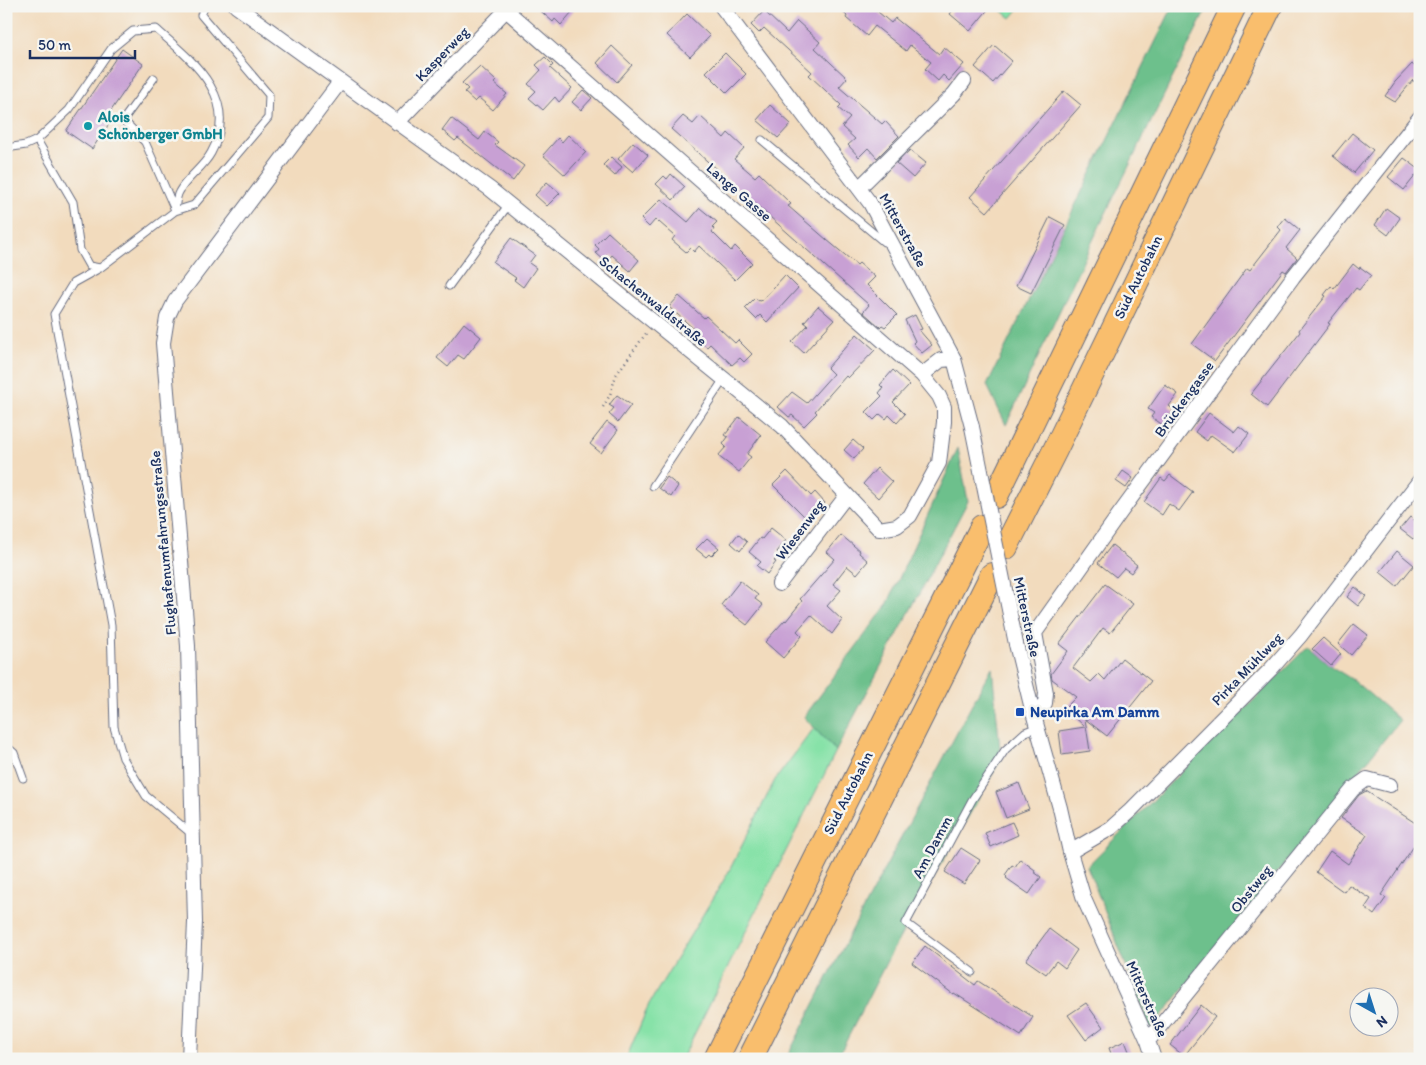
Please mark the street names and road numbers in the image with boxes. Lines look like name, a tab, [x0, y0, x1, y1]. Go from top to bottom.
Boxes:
street label: Kasperweg	[411, 22, 473, 85]
street label: Lange Gasse	[703, 159, 775, 225]
street label: Mitterstraße	[875, 190, 931, 270]
street label: Süd Autobahn	[1110, 232, 1166, 322]
street label: Schachenwaldstraße	[595, 252, 711, 350]
street label: Brückengasse	[1150, 357, 1218, 441]
street label: Flughafenumfahrungsstraße	[146, 450, 180, 636]
street label: Wiesenweg	[772, 496, 829, 564]
street label: Mitterstraße	[1010, 575, 1044, 659]
street label: Pirka Mühlweg	[1208, 629, 1286, 709]
street label: Süd Autobahn	[819, 748, 877, 838]
street label: Am Damm	[908, 812, 956, 881]
street label: Obstweg	[1226, 861, 1276, 916]
street label: Mitterstraße	[1122, 958, 1172, 1040]

